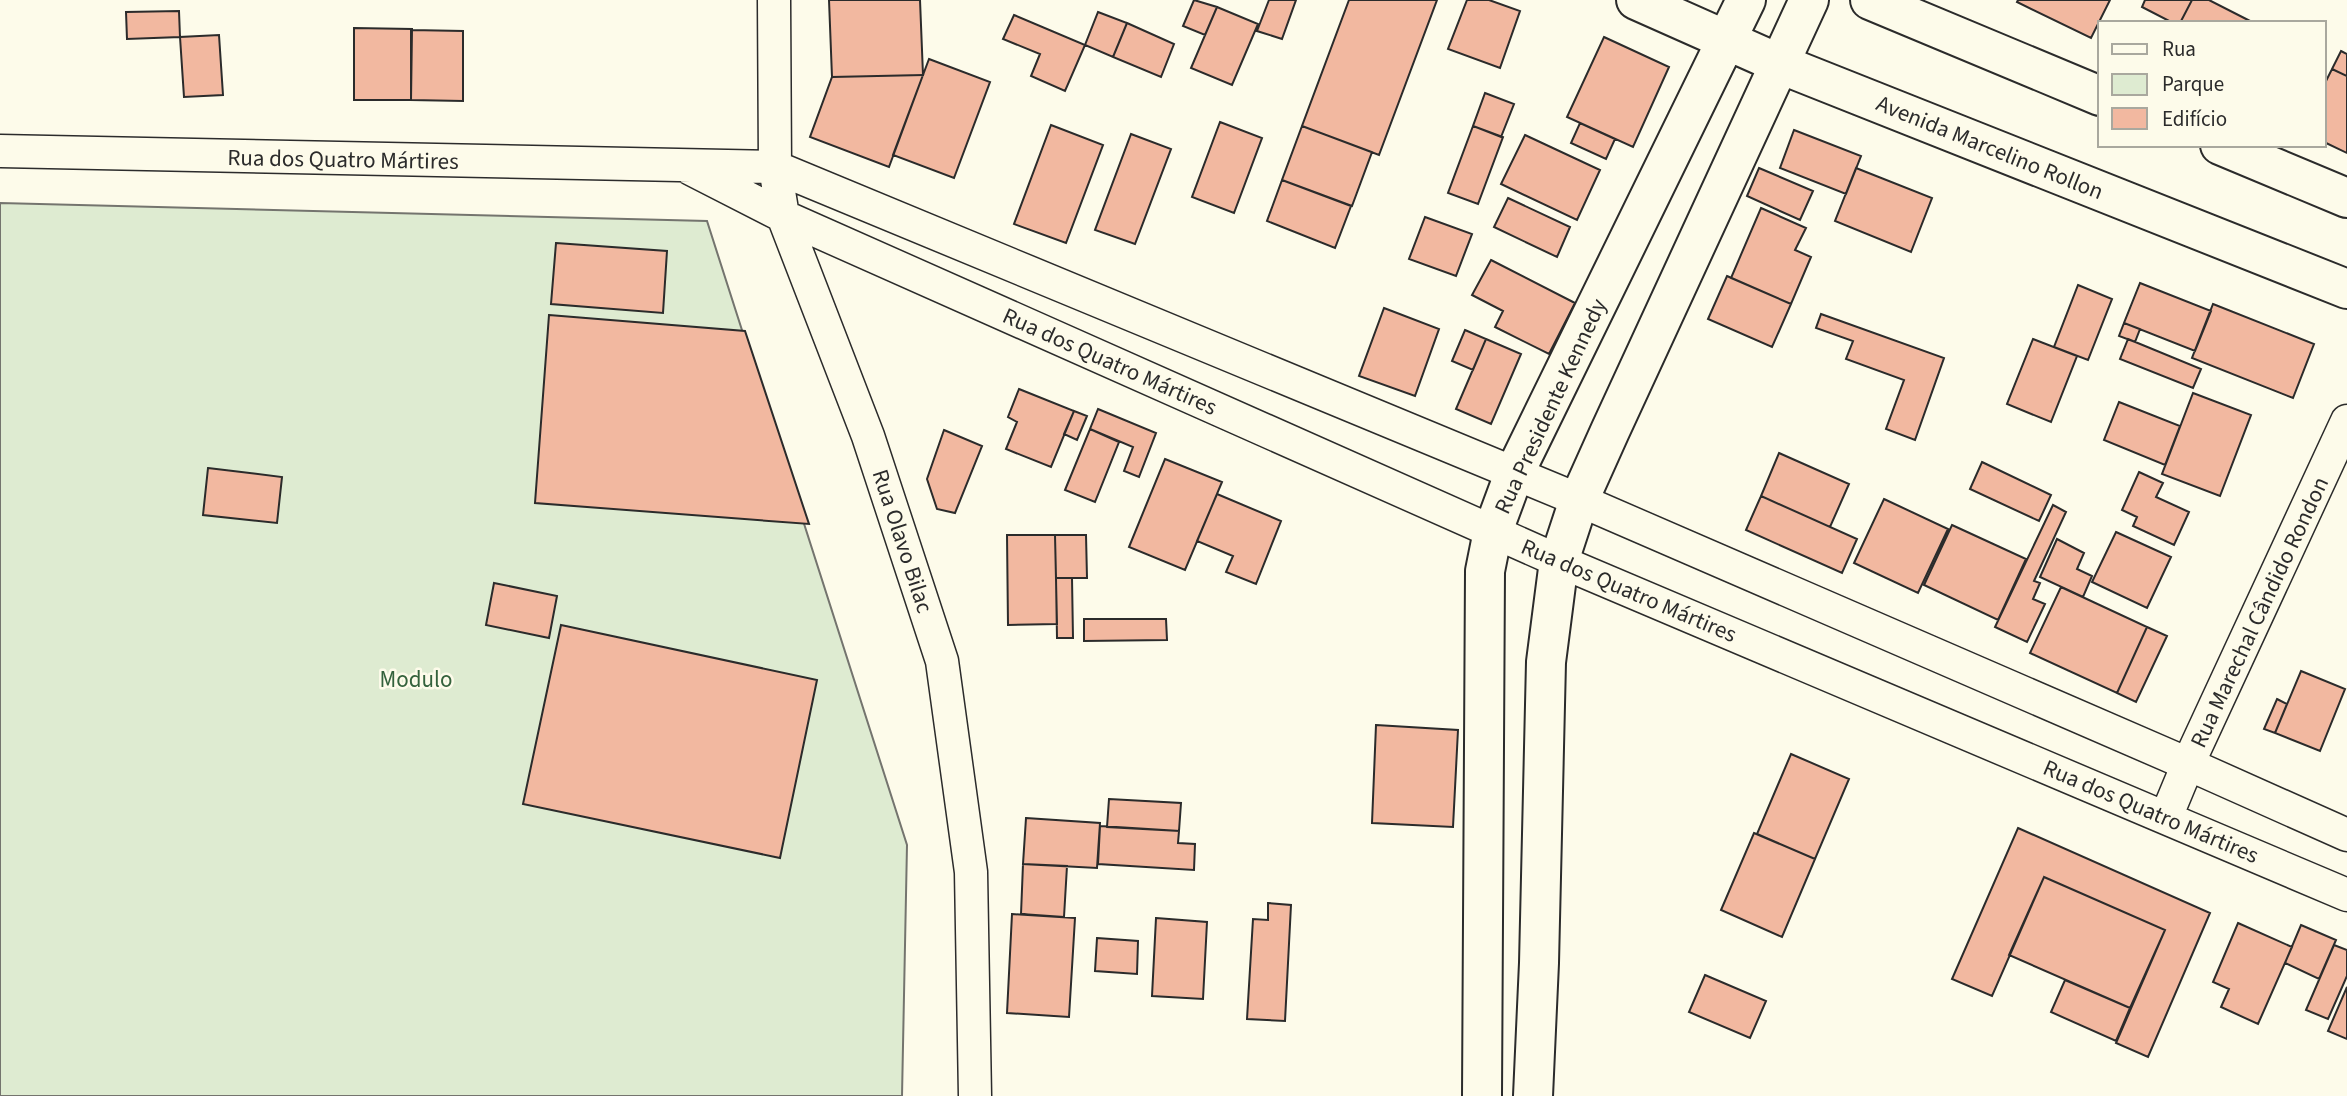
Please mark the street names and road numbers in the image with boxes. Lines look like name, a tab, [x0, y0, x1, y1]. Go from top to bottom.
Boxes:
street label: Avenida Marcelino Rollon	[1871, 87, 2108, 208]
street label: Rua dos Quatro Mártires	[227, 141, 459, 178]
street label: Rua Presidente Kennedy	[1486, 293, 1615, 519]
street label: Rua dos Quatro Mártires	[997, 299, 1222, 424]
street label: Rua Olavo Bilac	[864, 465, 941, 617]
street label: Rua Marechal Cândido Rondon	[2182, 471, 2337, 753]
street label: Rua dos Quatro Mártires	[1516, 530, 1742, 651]
street label: Rua dos Quatro Mártires	[2038, 751, 2264, 872]

